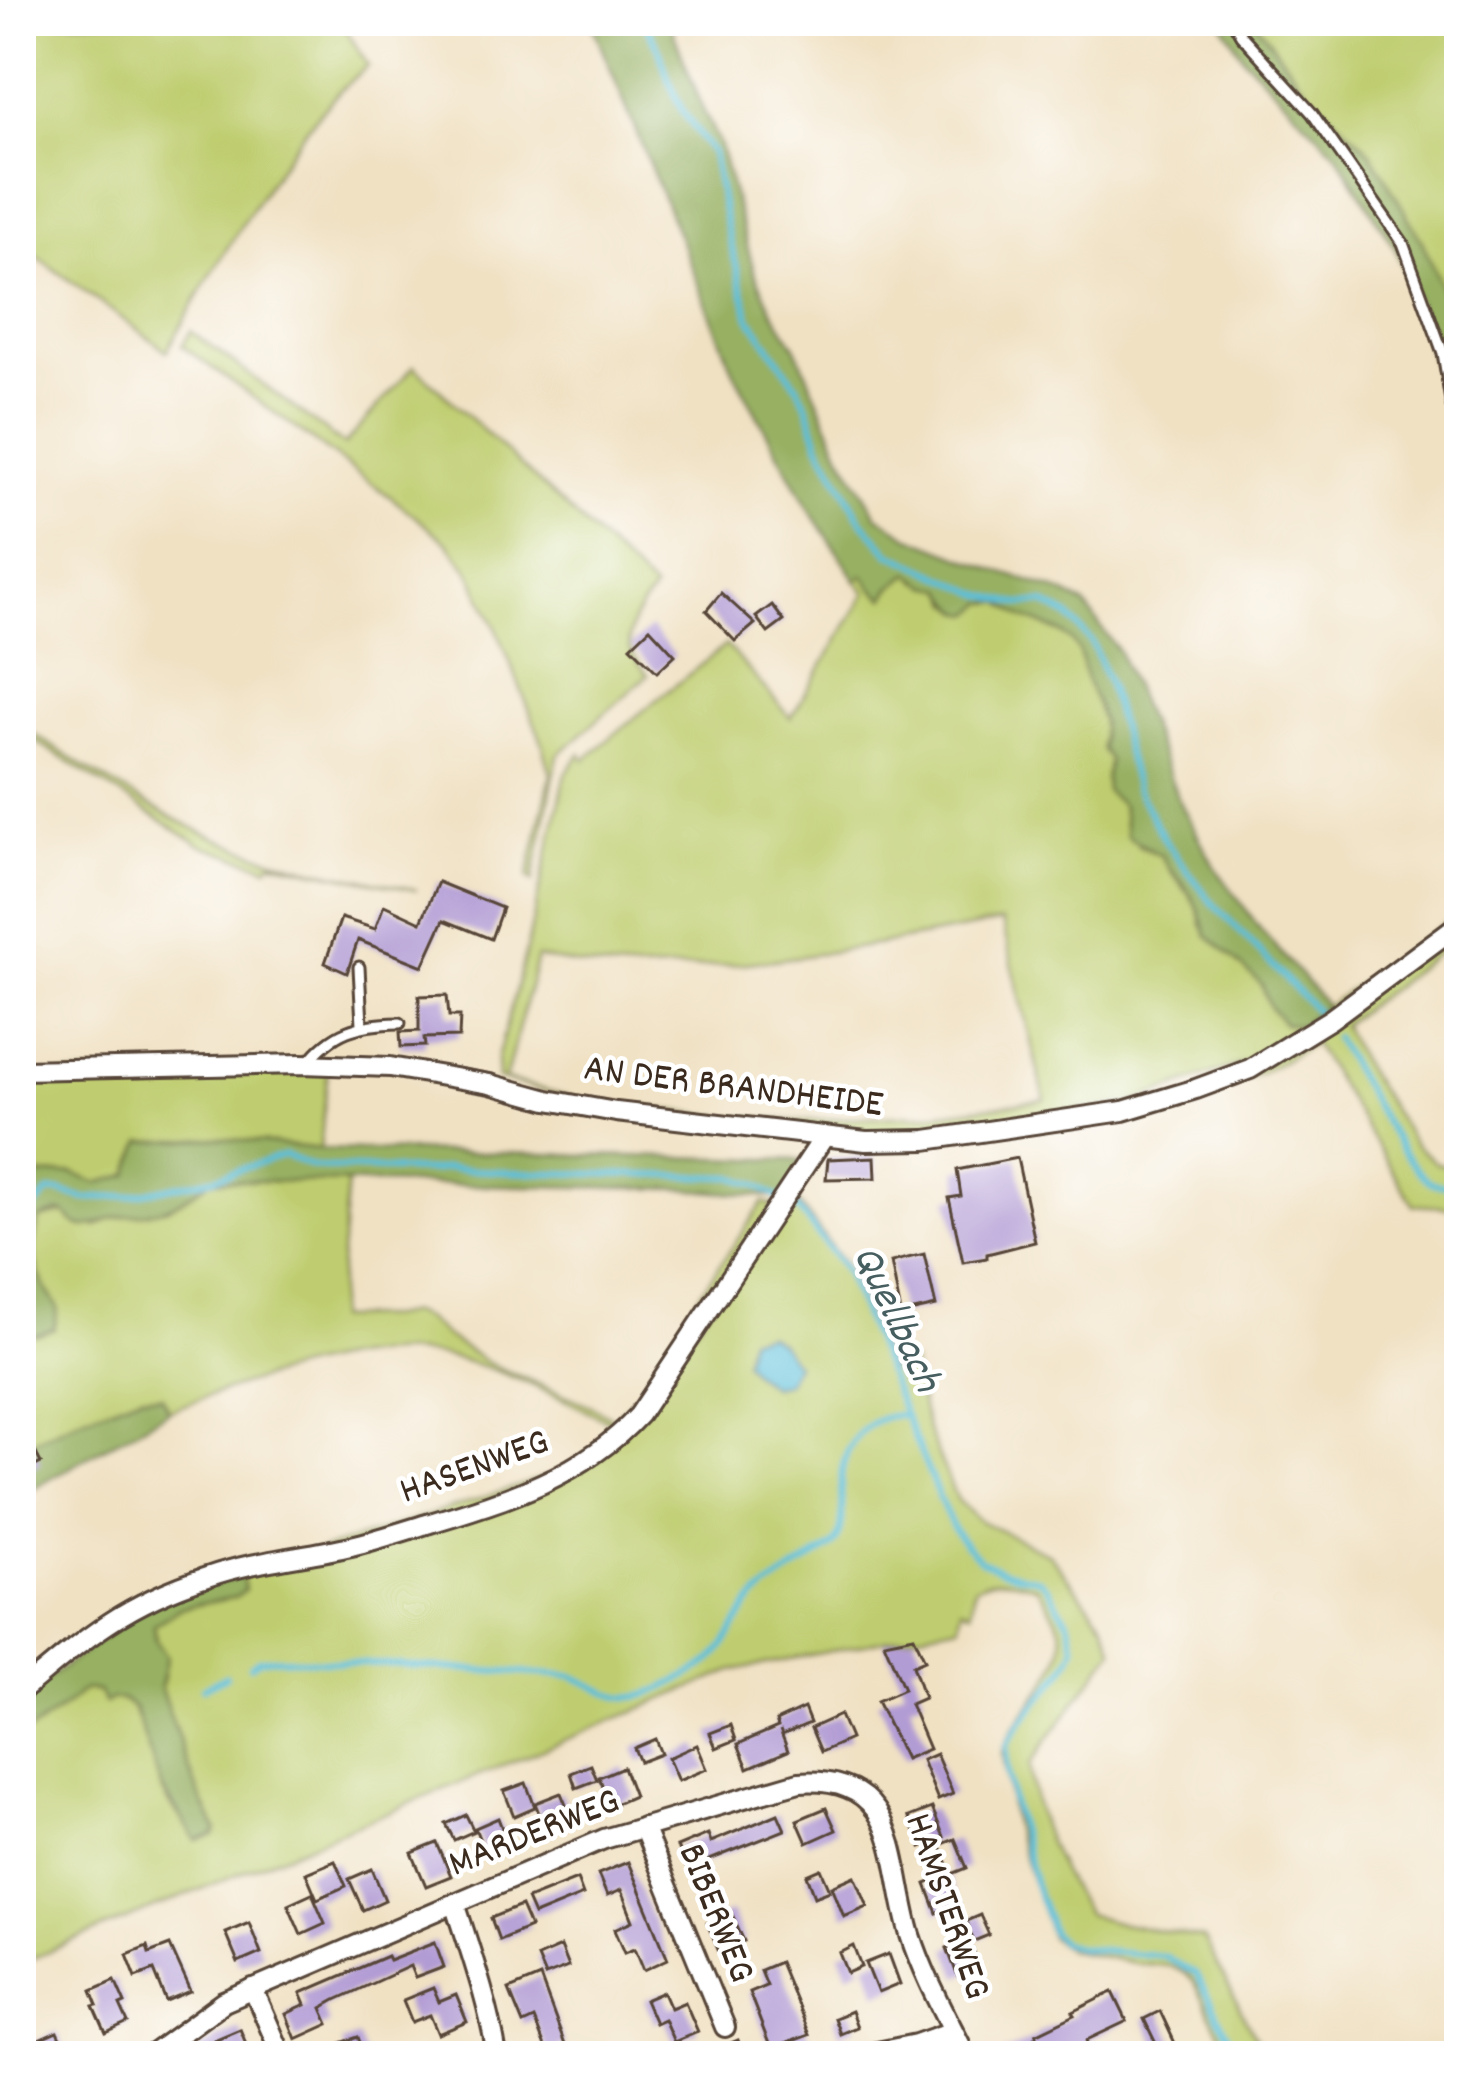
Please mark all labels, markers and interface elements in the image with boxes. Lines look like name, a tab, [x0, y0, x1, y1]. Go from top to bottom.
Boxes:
street label: AN DER BRANDHEIDE	[580, 1043, 886, 1135]
water label: Quellbach	[834, 1237, 955, 1405]
street label: HASENWEG	[393, 1417, 557, 1521]
street label: MARDERWEG	[441, 1776, 629, 1894]
street label: HAMSTERWEG	[888, 1807, 1002, 2007]
street label: BIBERWEG	[661, 1836, 767, 1992]

